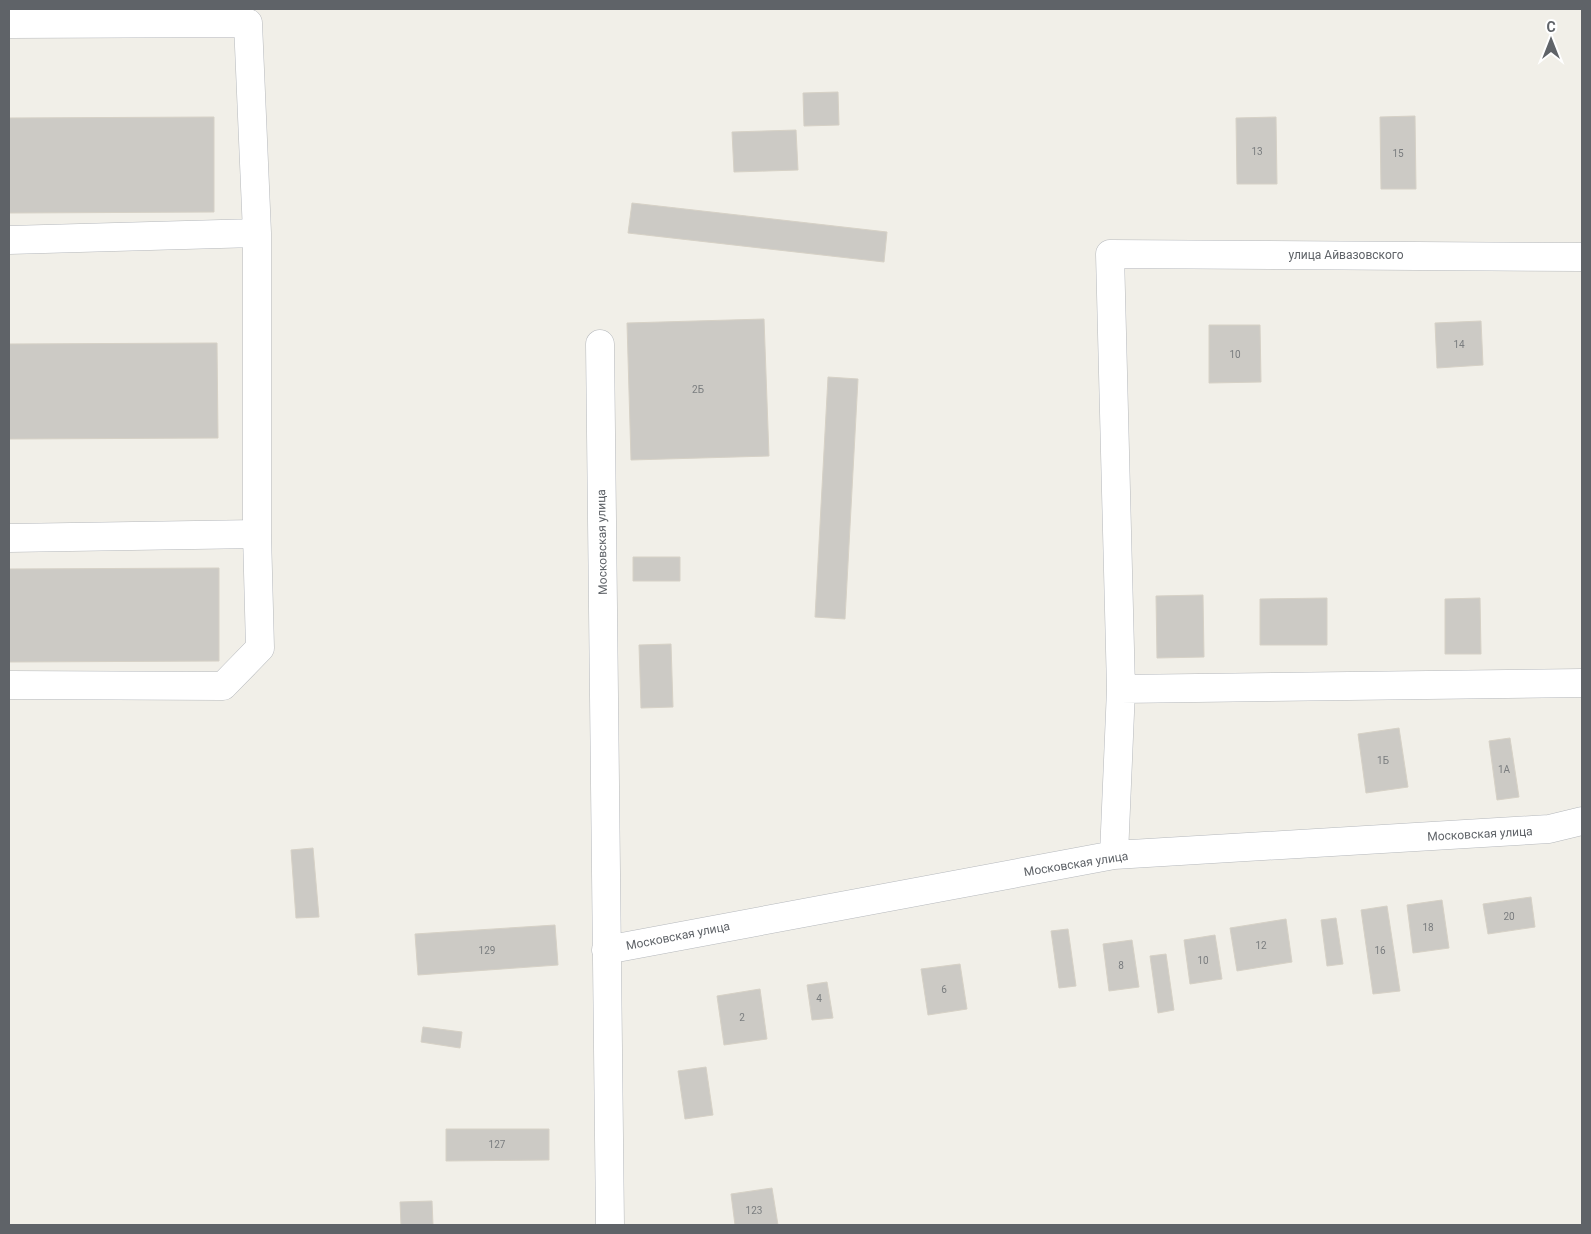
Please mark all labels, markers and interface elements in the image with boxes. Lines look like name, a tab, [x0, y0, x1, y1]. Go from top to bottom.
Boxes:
north arrow	[1526, 15, 1576, 65]
text: С	[1546, 19, 1556, 35]
house number: 13	[1251, 146, 1263, 157]
house number: 15	[1392, 148, 1404, 159]
street label: улица Айвазовского	[1288, 248, 1404, 262]
house number: 14	[1453, 339, 1465, 350]
house number: 10	[1229, 349, 1241, 360]
house number: 2Б	[692, 384, 704, 395]
street label: Московская улица	[594, 489, 610, 595]
house number: 1Б	[1377, 755, 1389, 766]
house number: 1А	[1498, 764, 1511, 775]
street label: Московская улица	[1427, 824, 1533, 844]
street label: Московская улица	[1023, 849, 1129, 879]
house number: 20	[1503, 911, 1515, 922]
street label: Московская улица	[625, 919, 731, 953]
house number: 18	[1422, 922, 1434, 933]
house number: 12	[1255, 940, 1267, 951]
house number: 129	[479, 945, 495, 956]
house number: 16	[1374, 945, 1386, 956]
house number: 10	[1197, 955, 1209, 966]
house number: 8	[1118, 960, 1124, 971]
house number: 6	[941, 984, 947, 995]
house number: 4	[816, 993, 822, 1004]
house number: 2	[739, 1012, 745, 1023]
house number: 127	[489, 1139, 506, 1150]
house number: 123	[746, 1205, 762, 1216]

